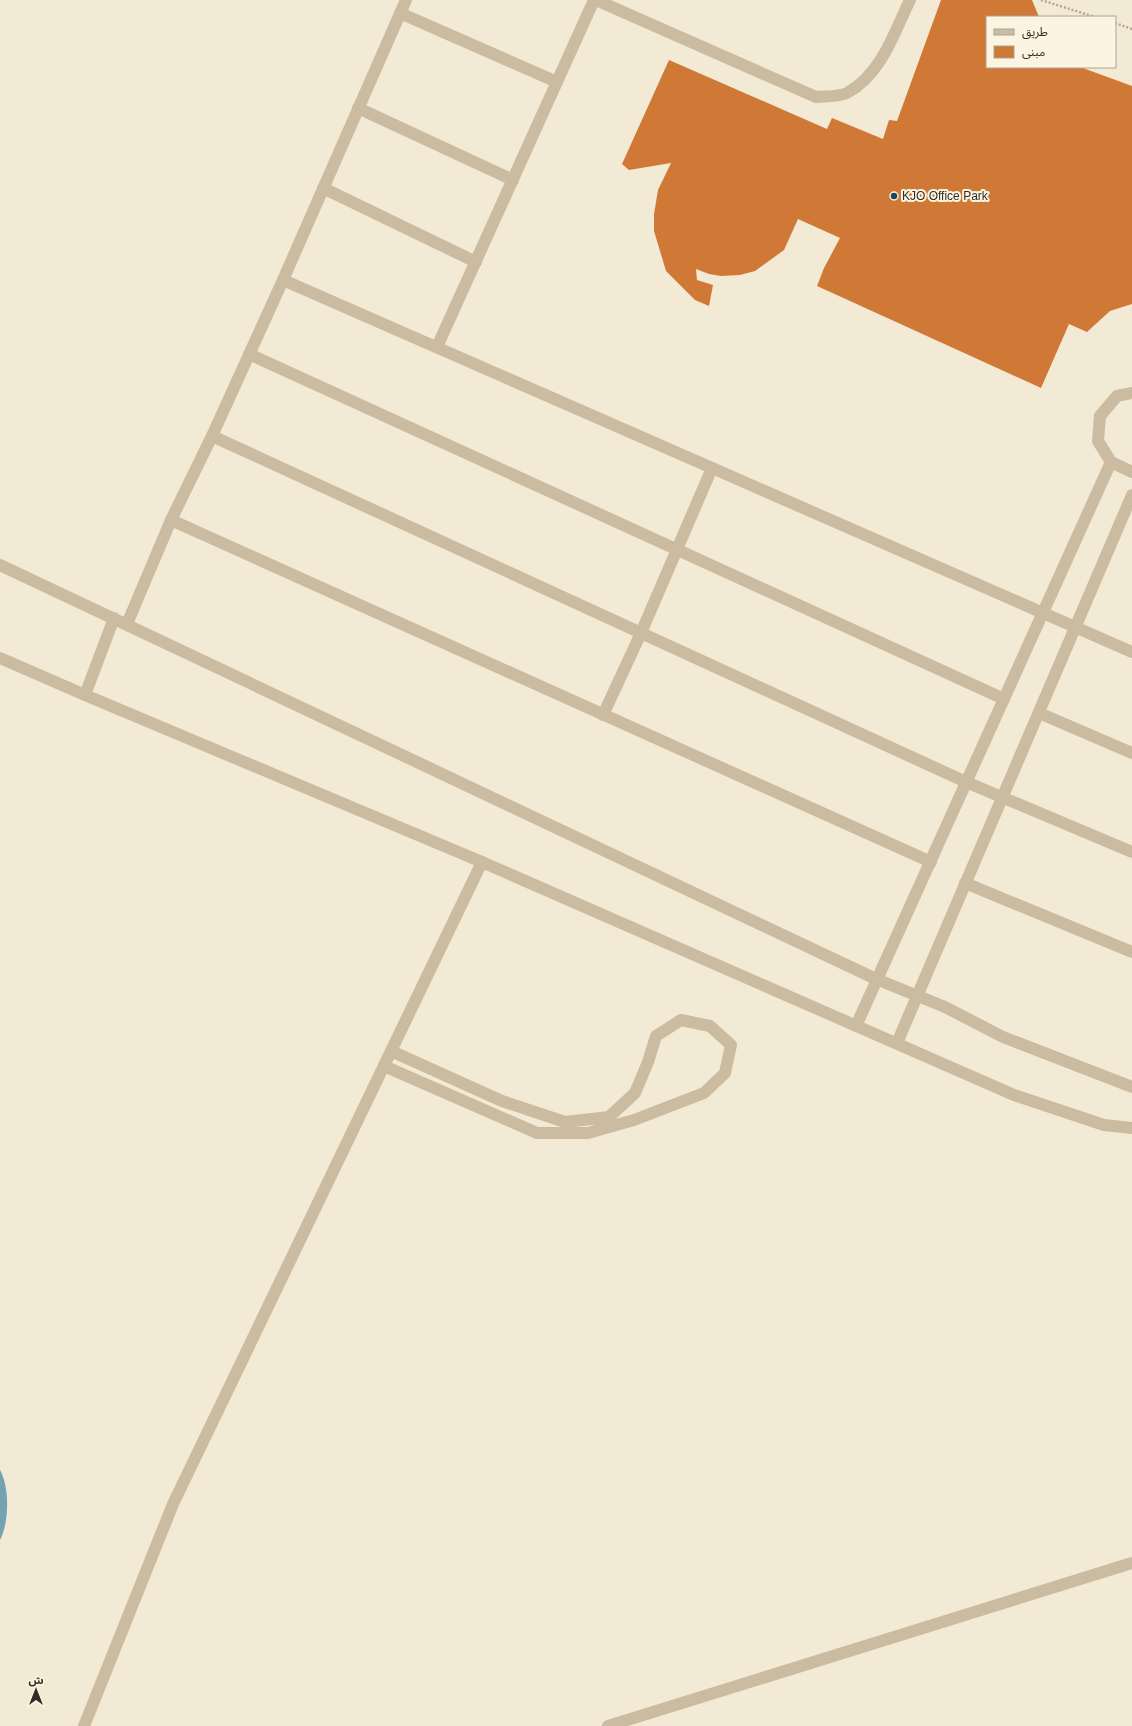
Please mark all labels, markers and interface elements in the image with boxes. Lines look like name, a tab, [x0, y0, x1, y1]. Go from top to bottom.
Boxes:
legend	[986, 16, 1116, 68]
text: طريق	[1022, 25, 1048, 40]
text: مبنى	[1022, 45, 1045, 59]
place label: KJO Office Park	[902, 189, 989, 203]
marker: KJO Office Park	[889, 191, 899, 201]
north arrow	[16, 1670, 56, 1710]
text: ش	[28, 1674, 44, 1687]

